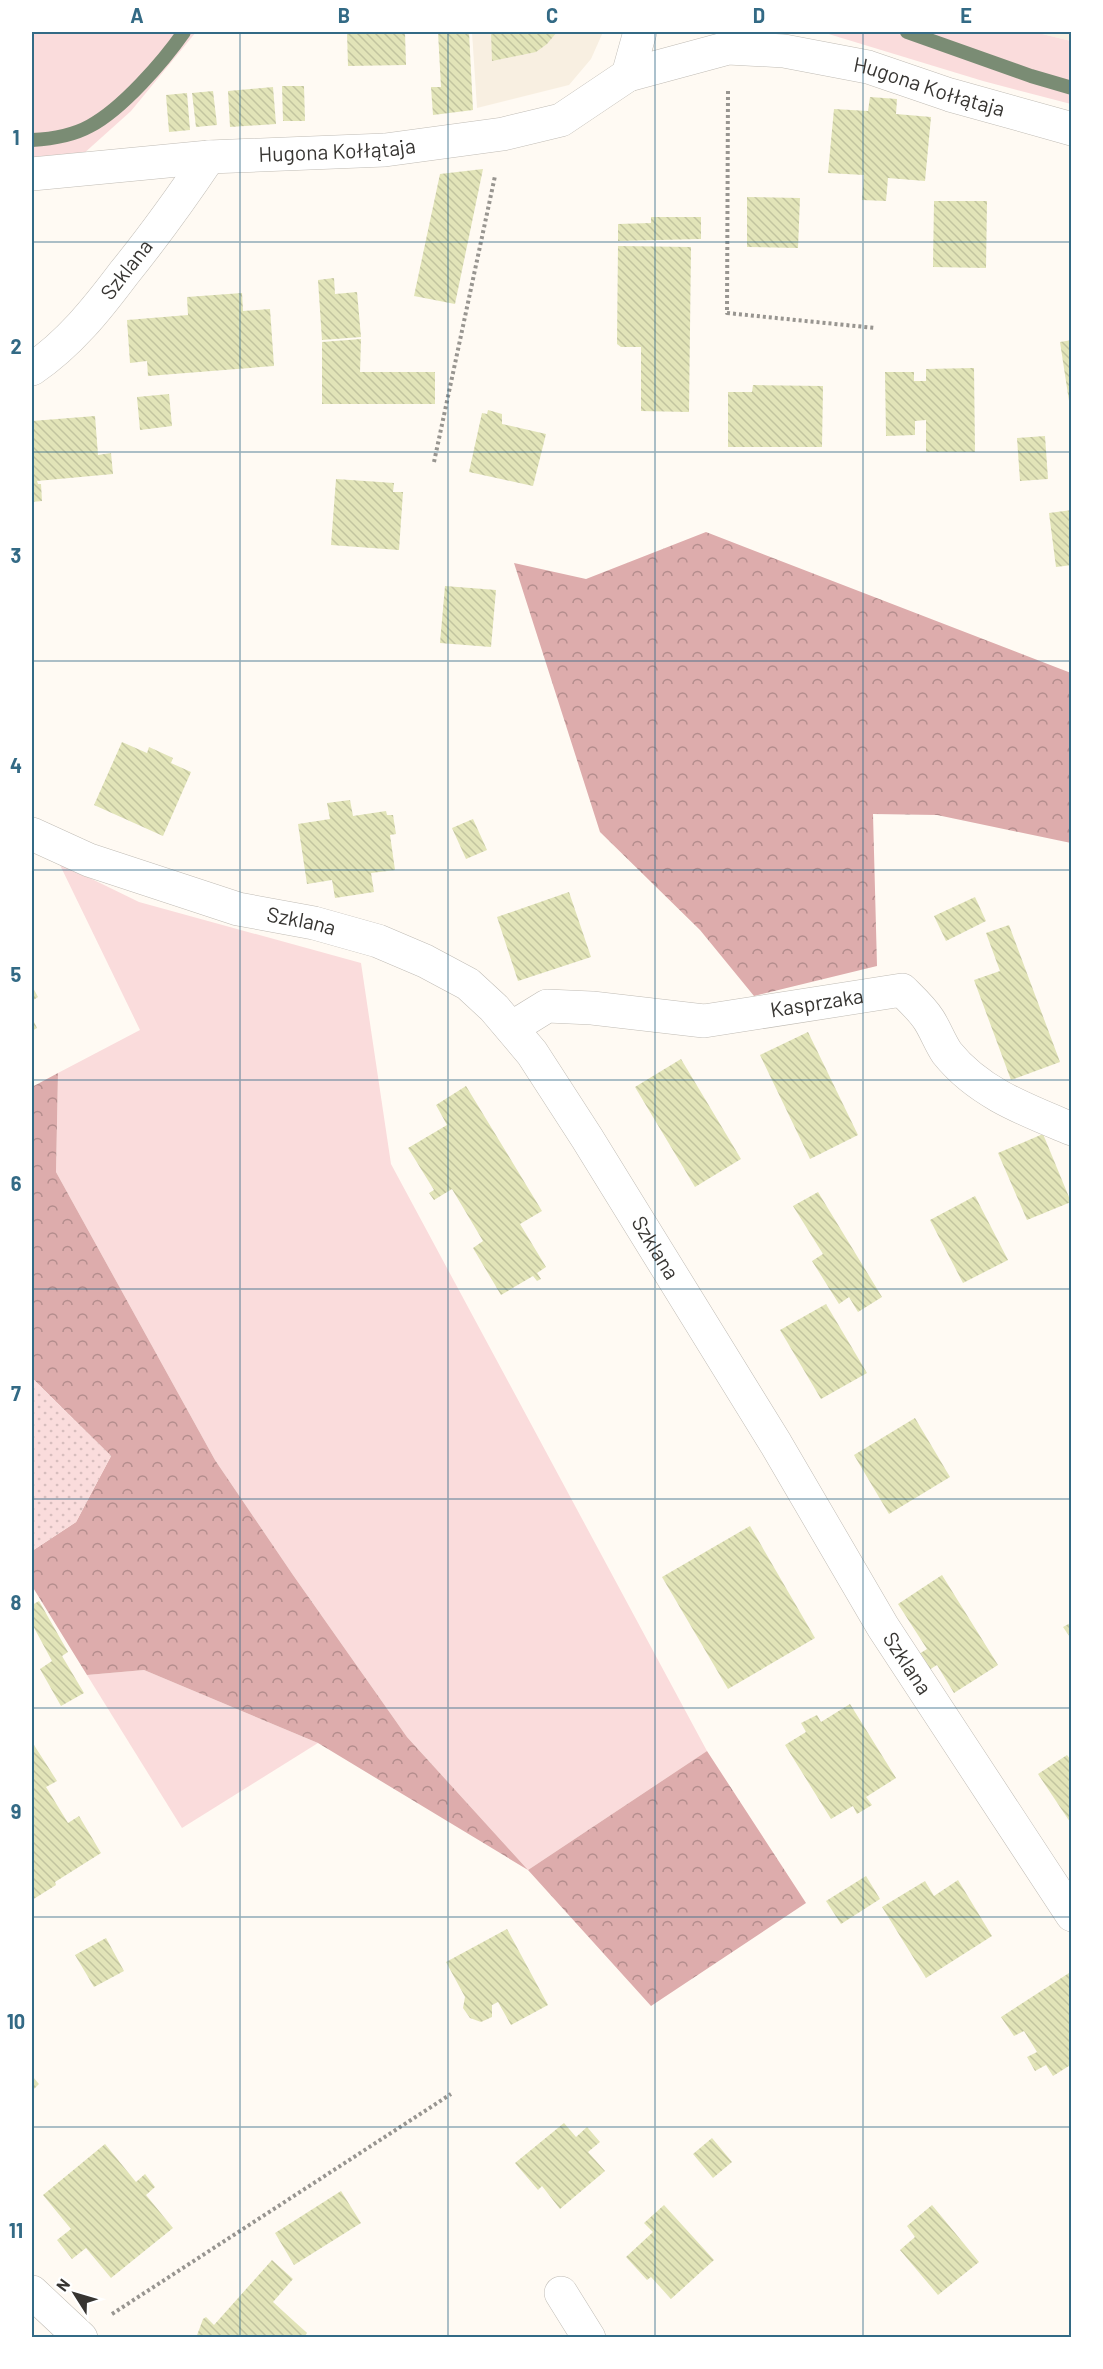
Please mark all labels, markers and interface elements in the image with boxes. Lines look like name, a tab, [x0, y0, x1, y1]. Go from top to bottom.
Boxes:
text: A	[130, 3, 144, 27]
text: B	[338, 3, 350, 27]
text: C	[546, 3, 558, 27]
text: D	[753, 3, 765, 27]
text: E	[960, 3, 972, 27]
street label: Hugona Kołłątaja	[852, 51, 1008, 121]
text: 1	[12, 125, 20, 149]
street label: Hugona Kołłątaja	[258, 132, 417, 166]
street label: Szklana	[94, 234, 157, 304]
text: 2	[10, 334, 22, 358]
text: 3	[11, 543, 21, 567]
text: 4	[10, 753, 22, 777]
street label: Szklana	[265, 901, 339, 940]
text: 5	[11, 962, 22, 986]
street label: Kasprzaka	[768, 982, 865, 1021]
text: 6	[11, 1171, 22, 1195]
street label: Szklana	[627, 1211, 685, 1284]
text: 7	[11, 1381, 21, 1405]
text: 8	[11, 1590, 22, 1614]
street label: Szklana	[879, 1627, 938, 1699]
text: 9	[11, 1799, 21, 1823]
text: 10	[7, 2009, 25, 2033]
text: 11	[9, 2218, 23, 2242]
north arrow	[45, 2264, 105, 2324]
text: N	[52, 2275, 73, 2295]

